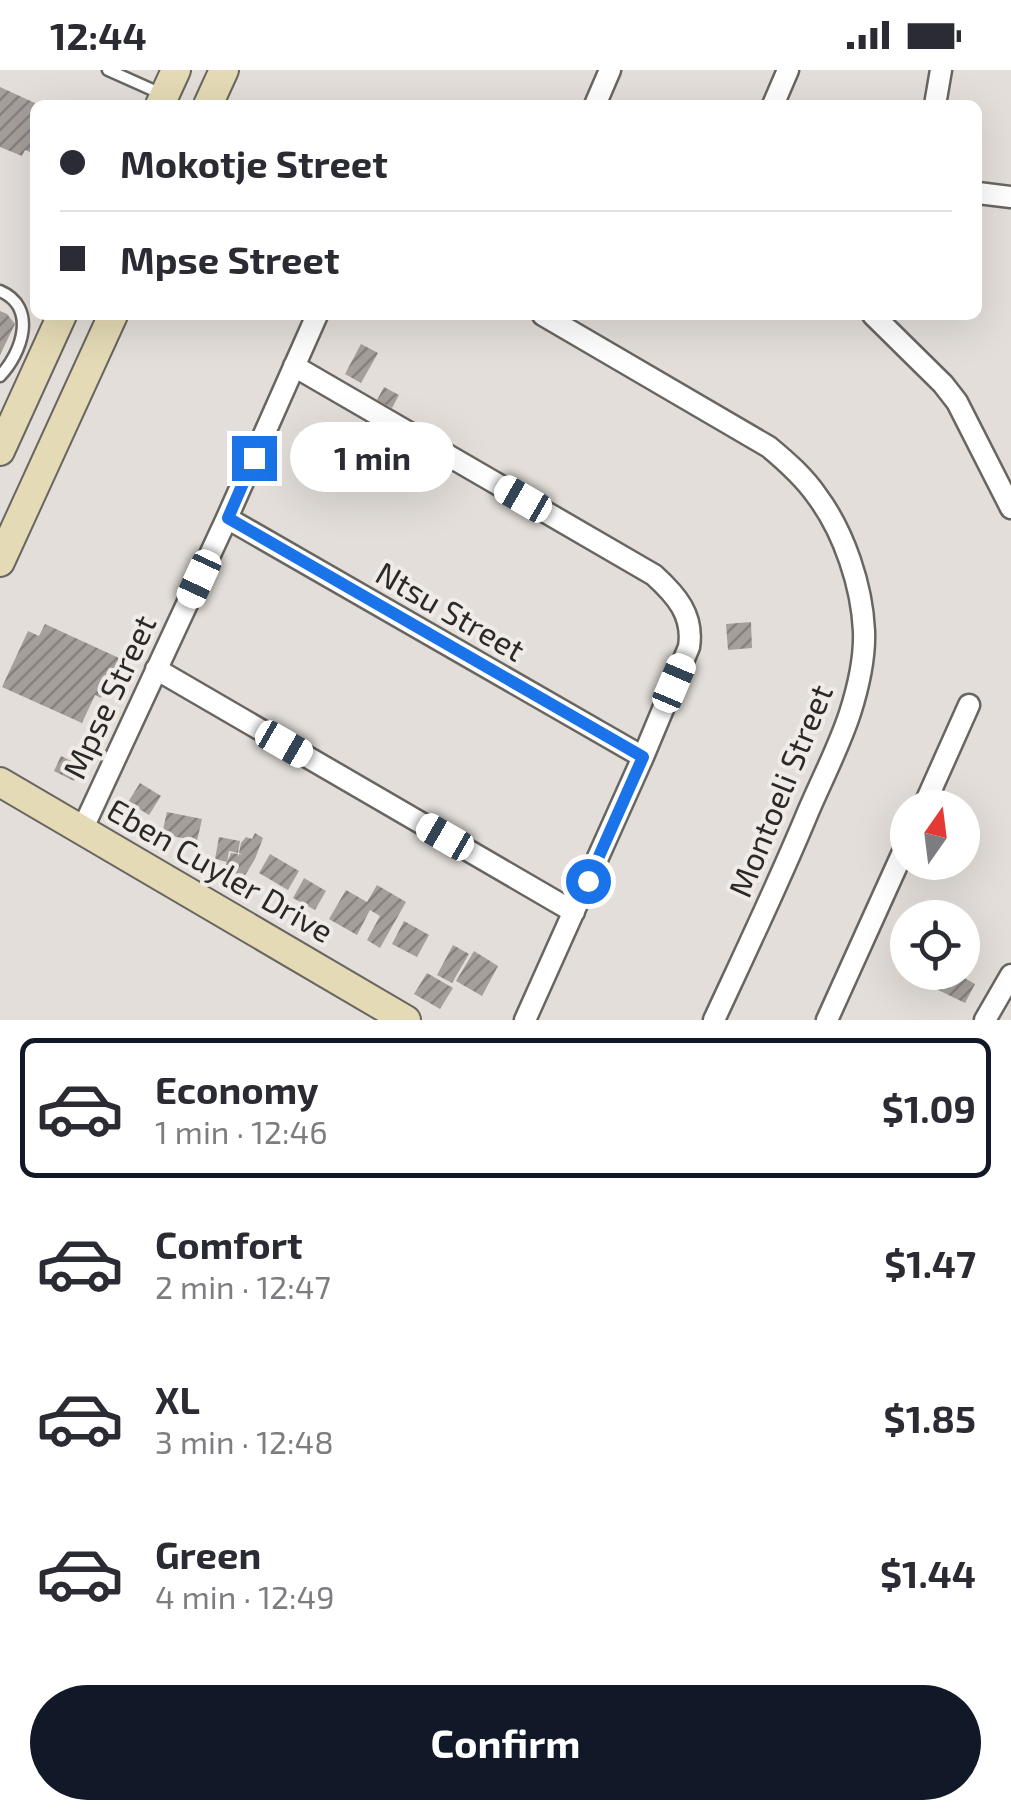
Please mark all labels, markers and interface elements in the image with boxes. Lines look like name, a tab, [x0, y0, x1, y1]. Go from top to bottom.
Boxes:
text: 12:44	[50, 12, 147, 58]
text: Mokotje Street	[120, 140, 388, 186]
text: Mpse Street	[120, 236, 339, 282]
callout: 1 min	[289, 423, 454, 493]
route end	[232, 436, 277, 481]
text: 1 min	[334, 438, 411, 476]
car	[490, 471, 556, 527]
car	[173, 545, 225, 613]
street label: Ntsu Street	[370, 552, 532, 668]
street label: Mpse Street	[54, 608, 163, 784]
car	[648, 650, 700, 716]
street label: Montoeli Street	[719, 678, 839, 902]
car	[251, 716, 317, 772]
street label: Eben Cuyler Drive	[101, 789, 341, 949]
north arrow	[890, 790, 980, 880]
map controls	[890, 790, 980, 990]
car	[412, 809, 478, 865]
route start	[566, 859, 611, 904]
button: locate	[890, 900, 980, 990]
icon: car	[35, 1063, 125, 1153]
text: Economy	[155, 1066, 319, 1112]
text: $1.09	[882, 1085, 976, 1131]
text: 1 min · 12:46	[155, 1112, 328, 1150]
icon: car	[35, 1218, 125, 1308]
text: Comfort	[155, 1221, 303, 1267]
text: $1.47	[884, 1240, 976, 1286]
text: 2 min · 12:47	[155, 1267, 331, 1305]
icon: car	[35, 1373, 125, 1463]
text: XL	[155, 1376, 200, 1422]
text: $1.85	[884, 1395, 976, 1441]
text: 3 min · 12:48	[155, 1422, 334, 1460]
icon: car	[35, 1528, 125, 1618]
text: Green	[155, 1531, 261, 1577]
text: $1.44	[880, 1550, 976, 1596]
text: 4 min · 12:49	[155, 1577, 334, 1615]
button: Confirm	[30, 1685, 981, 1800]

